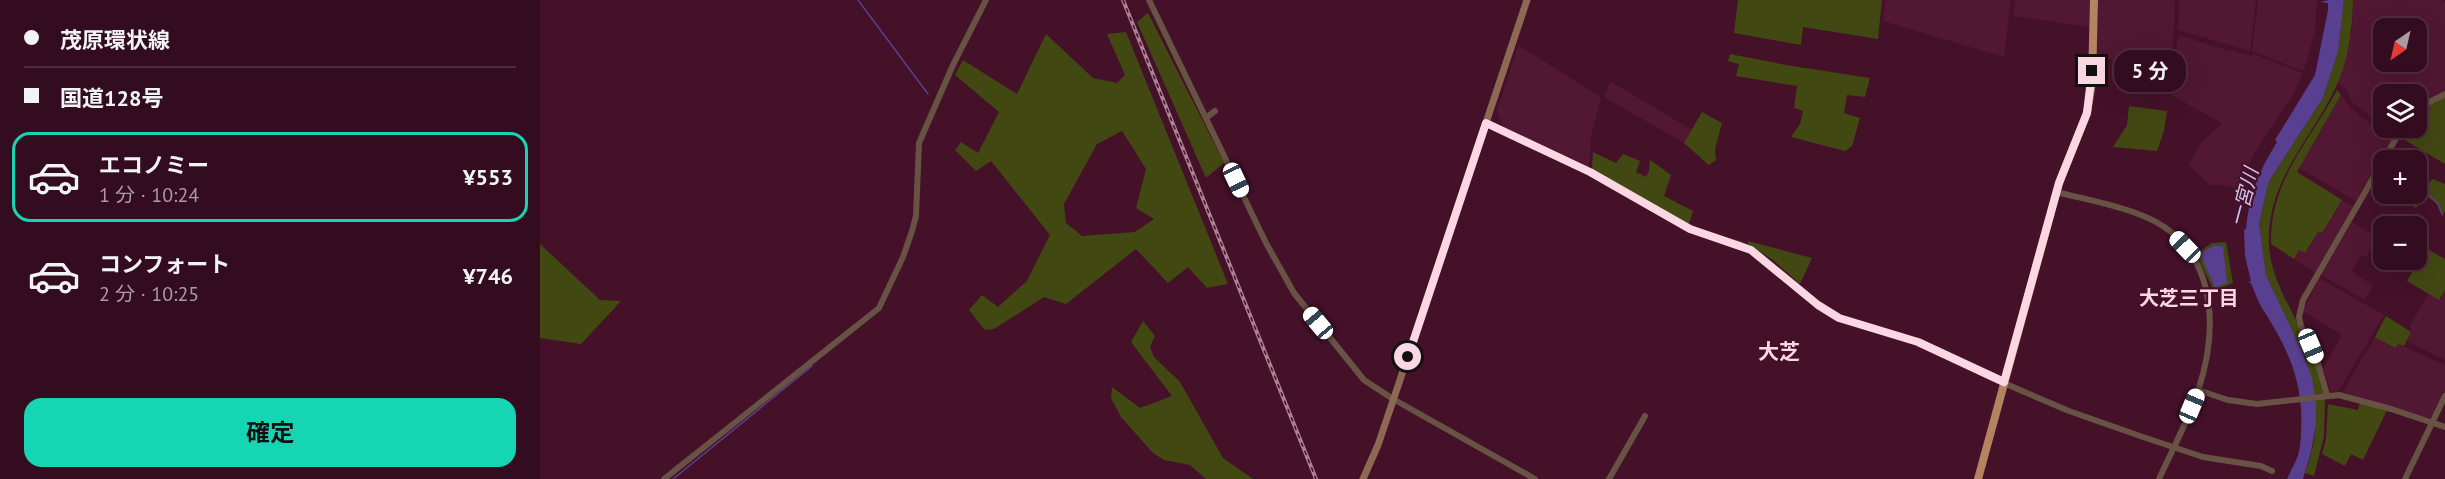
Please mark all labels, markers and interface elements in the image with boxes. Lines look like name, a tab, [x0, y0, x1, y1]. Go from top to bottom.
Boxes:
north arrow	[2373, 18, 2427, 72]
map controls	[2373, 18, 2427, 270]
text: 茂原環状線	[60, 26, 170, 54]
callout: 5 分	[2113, 50, 2185, 92]
route end	[2078, 57, 2105, 84]
text: 5 分	[2132, 58, 2168, 84]
text: 国道128号	[60, 84, 163, 112]
button: layers	[2373, 84, 2427, 138]
icon: car	[27, 150, 81, 204]
button: +	[2373, 150, 2427, 204]
text: エコノミー	[99, 151, 209, 179]
car	[1220, 160, 1252, 200]
text: ¥553	[463, 163, 513, 191]
water label: 一宮川	[2224, 163, 2265, 229]
text: 1 分 · 10:24	[99, 182, 199, 208]
button: −	[2373, 216, 2427, 270]
car	[2166, 228, 2204, 266]
icon: car	[27, 249, 81, 303]
text: コンフォート	[99, 250, 230, 278]
text: ¥746	[463, 262, 513, 290]
text: 2 分 · 10:25	[99, 281, 199, 307]
district label: 大芝三丁目	[2139, 285, 2239, 311]
car	[1300, 303, 1336, 343]
car	[2296, 326, 2326, 366]
district label: 大芝	[1758, 338, 1800, 365]
route start	[1394, 343, 1421, 370]
car	[2177, 386, 2207, 426]
button: 確定	[24, 398, 516, 467]

